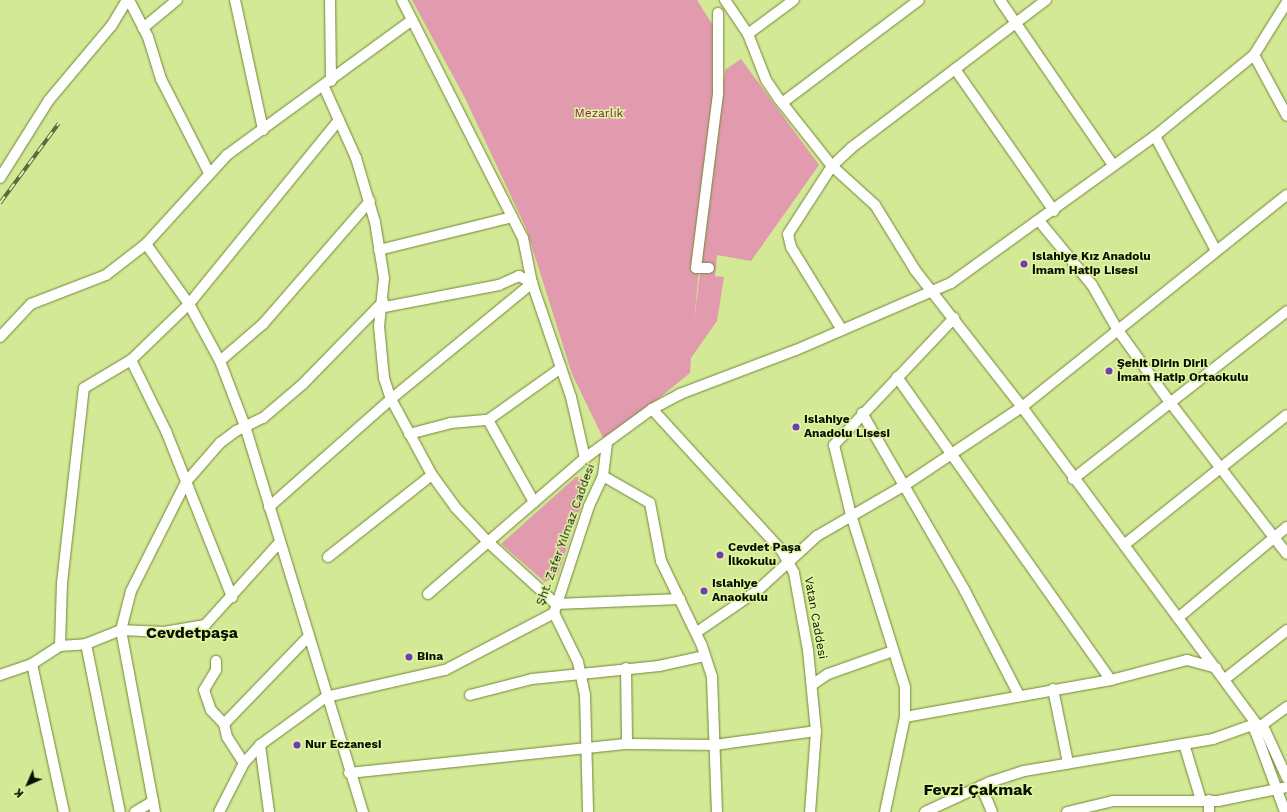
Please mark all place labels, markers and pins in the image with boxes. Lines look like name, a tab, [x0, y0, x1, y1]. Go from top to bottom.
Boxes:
place label: Islahiye Kız Anadolu İmam Hatip Lisesi	[1032, 250, 1151, 278]
marker: Islahiye Kız Anadolu İmam Hatip Lisesi	[1019, 259, 1029, 269]
place label: Şehit Dirin Diril İmam Hatip Ortaokulu	[1117, 357, 1248, 385]
marker: Şehit Dirin Diril İmam Hatip Ortaokulu	[1104, 366, 1114, 376]
place label: Islahiye Anadolu Lisesi	[804, 413, 890, 441]
marker: Islahiye Anadolu Lisesi	[791, 422, 801, 432]
place label: Cevdet Paşa İlkokulu	[728, 541, 801, 569]
marker: Cevdet Paşa İlkokulu	[715, 550, 725, 560]
place label: Islahiye Anaokulu	[712, 577, 768, 605]
marker: Islahiye Anaokulu	[699, 586, 709, 596]
place label: Bina	[417, 650, 443, 664]
marker: Bina	[404, 652, 414, 662]
place label: Nur Eczanesi	[305, 738, 382, 752]
marker: Nur Eczanesi	[292, 740, 302, 750]

